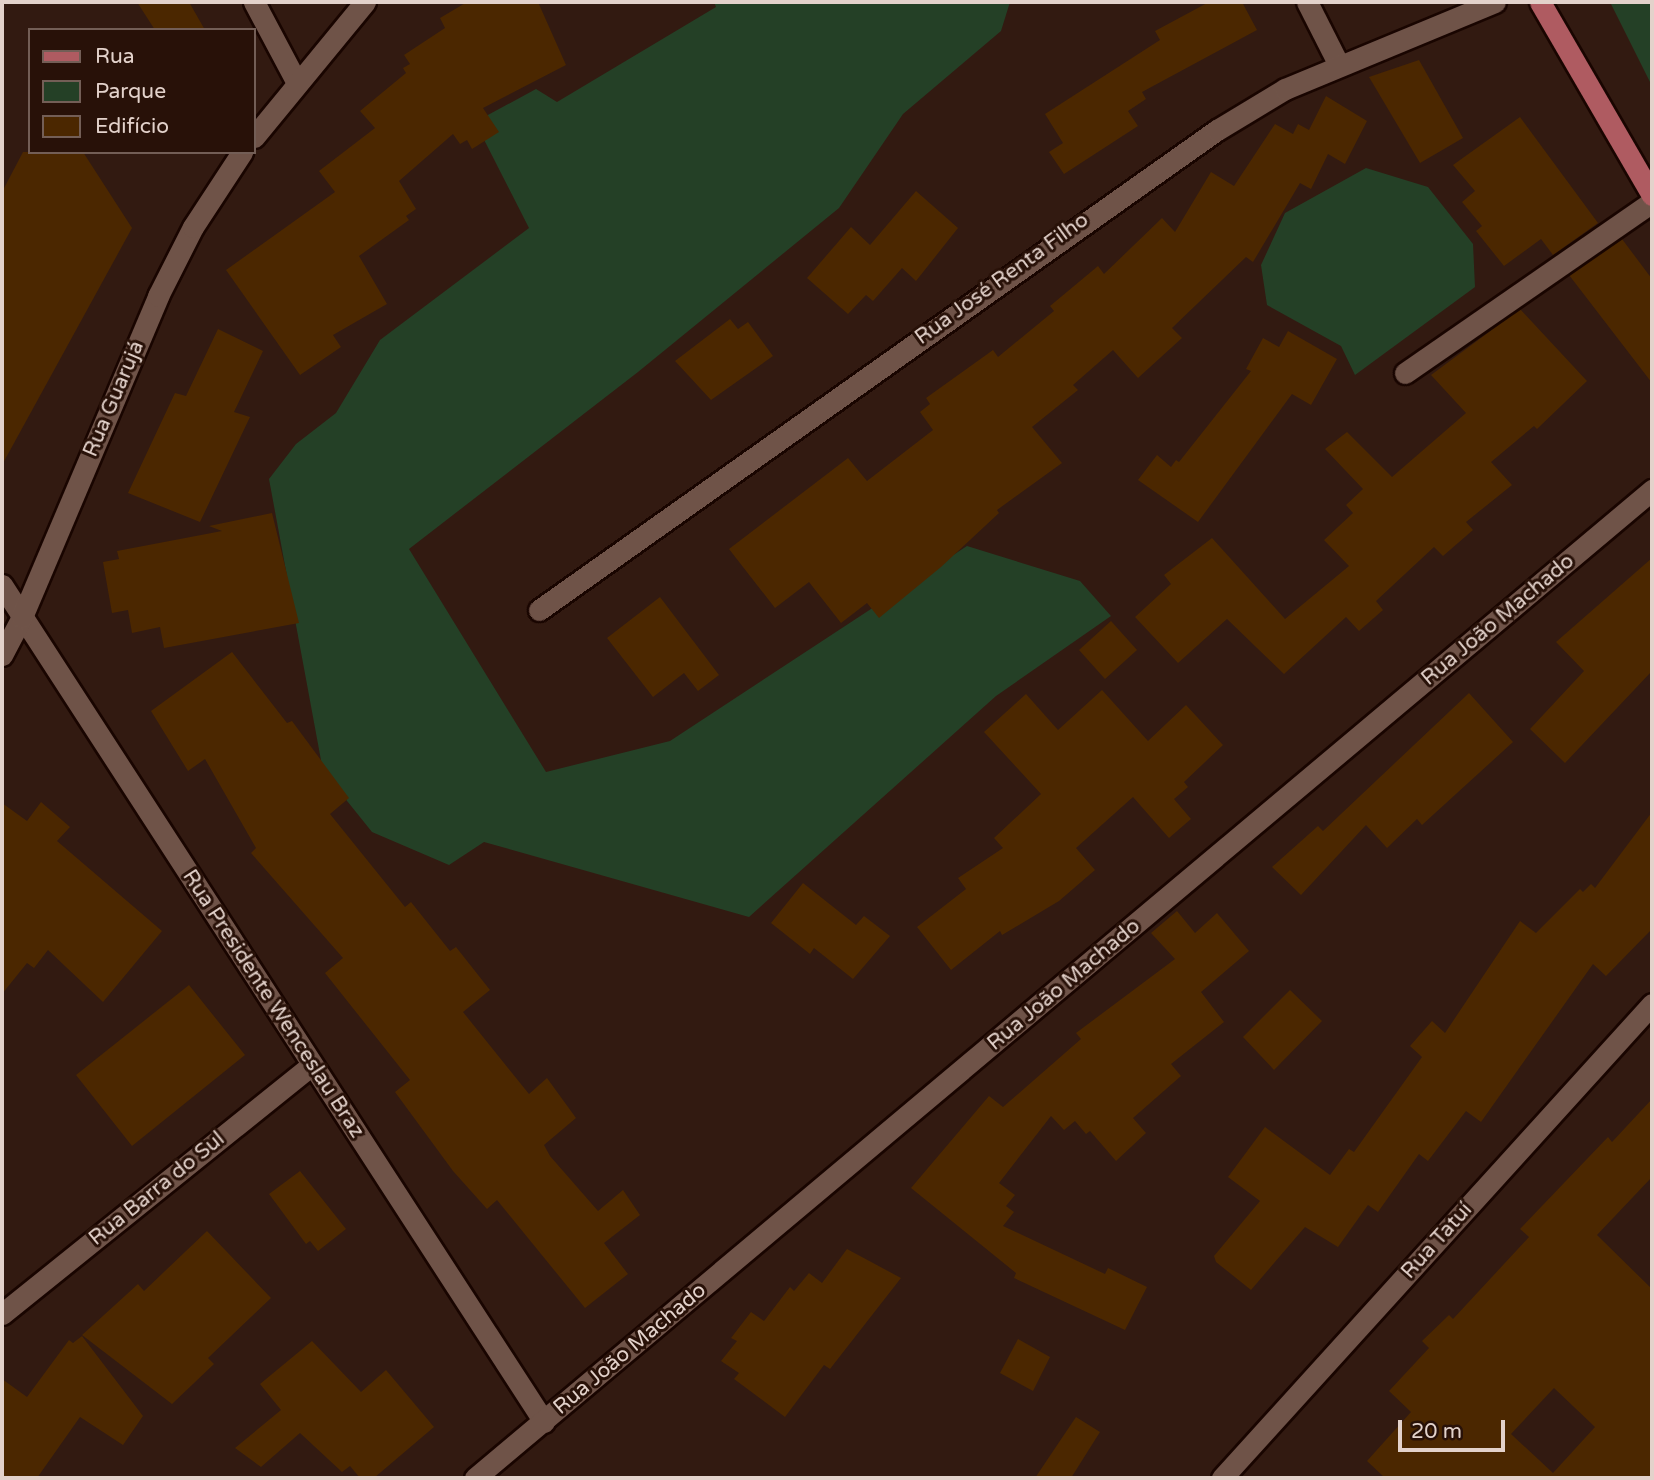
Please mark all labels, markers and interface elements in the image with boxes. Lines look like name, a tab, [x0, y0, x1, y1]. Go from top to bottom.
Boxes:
legend	[28, 28, 256, 154]
text: Rua	[95, 44, 135, 69]
text: Parque	[95, 79, 166, 104]
text: Edifício	[95, 114, 169, 139]
street label: Rua José Renta Filho	[910, 208, 1094, 350]
street label: Rua Guarujá	[78, 337, 150, 461]
street label: Rua João Machado	[1417, 549, 1579, 691]
street label: Rua Presidente Wenceslau Braz	[177, 865, 369, 1143]
street label: Rua João Machado	[983, 914, 1145, 1056]
street label: Rua Barra do Sul	[84, 1127, 230, 1251]
street label: Rua Tatuí	[1396, 1198, 1478, 1284]
street label: Rua João Machado	[549, 1278, 711, 1420]
scale bar	[1402, 1406, 1509, 1450]
text: 20 m	[1411, 1419, 1462, 1444]

